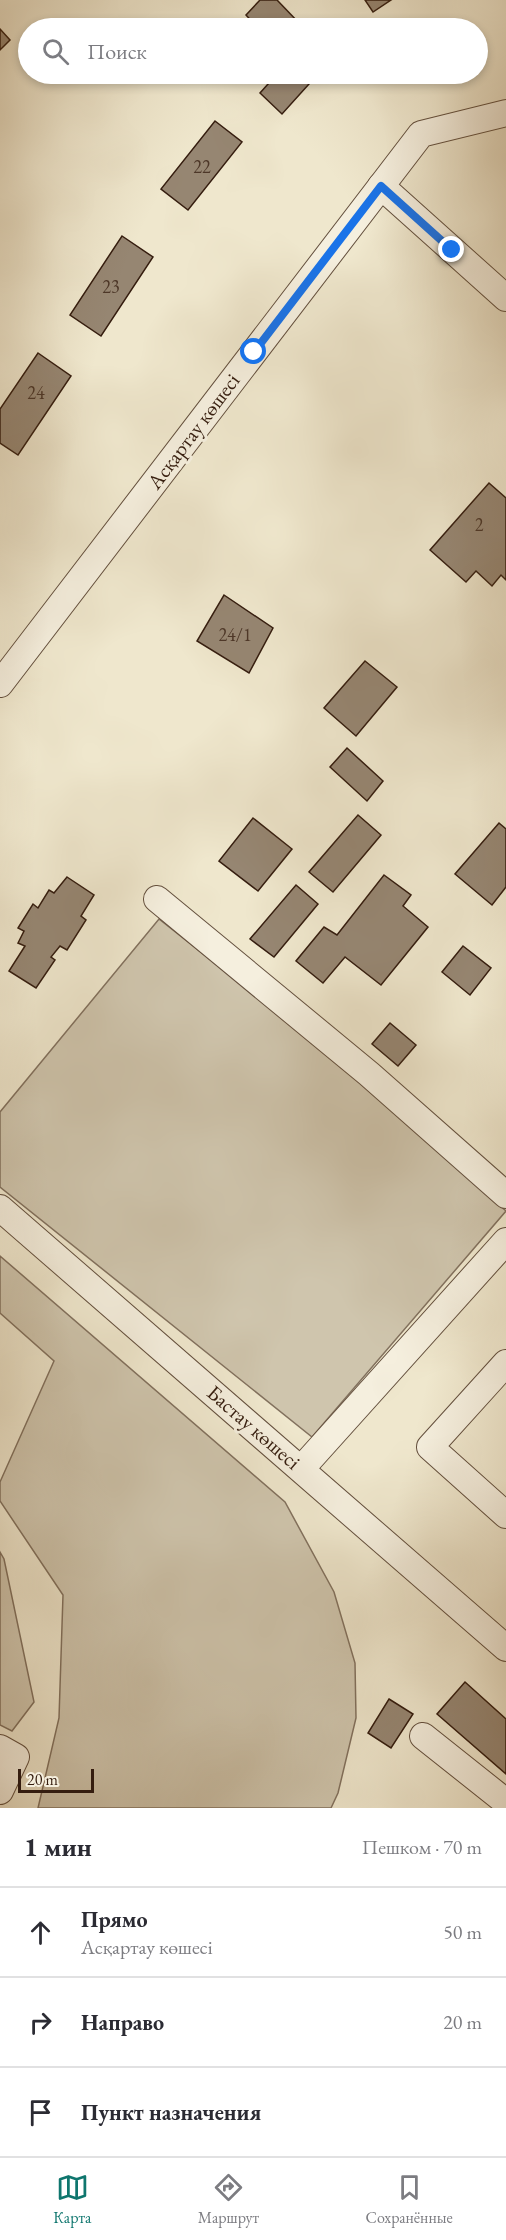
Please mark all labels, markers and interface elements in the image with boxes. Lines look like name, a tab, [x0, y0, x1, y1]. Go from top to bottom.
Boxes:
search box	[18, 18, 488, 84]
icon: search	[39, 35, 72, 68]
text: Поиск	[87, 37, 147, 66]
house number: 22	[193, 155, 211, 178]
route end	[438, 236, 464, 262]
house number: 23	[102, 275, 120, 298]
route start	[240, 338, 266, 364]
street label: Асқартау көшесі	[140, 368, 245, 495]
house number: 24	[27, 381, 45, 404]
house number: 2	[475, 513, 484, 536]
house number: 24/1	[218, 623, 252, 646]
street label: Бастау көшесі	[201, 1379, 307, 1475]
scale bar	[18, 1766, 94, 1794]
text: 20 m	[27, 1769, 58, 1790]
text: 1 мин	[24, 1830, 92, 1864]
text: Пешком · 70 m	[362, 1834, 482, 1860]
text: Прямо	[81, 1905, 148, 1934]
icon: ahead	[24, 1916, 57, 1949]
text: 50 m	[443, 1919, 482, 1945]
text: Асқартау көшесі	[81, 1934, 213, 1960]
icon: right	[24, 2006, 57, 2039]
text: Направо	[81, 2008, 164, 2037]
text: 20 m	[443, 2009, 482, 2035]
icon: arrive	[24, 2096, 57, 2129]
text: Пункт назначения	[81, 2098, 261, 2127]
tab: Карта	[53, 2171, 91, 2228]
tab: Маршрут	[198, 2171, 259, 2228]
tab: Сохранённые	[366, 2171, 453, 2228]

